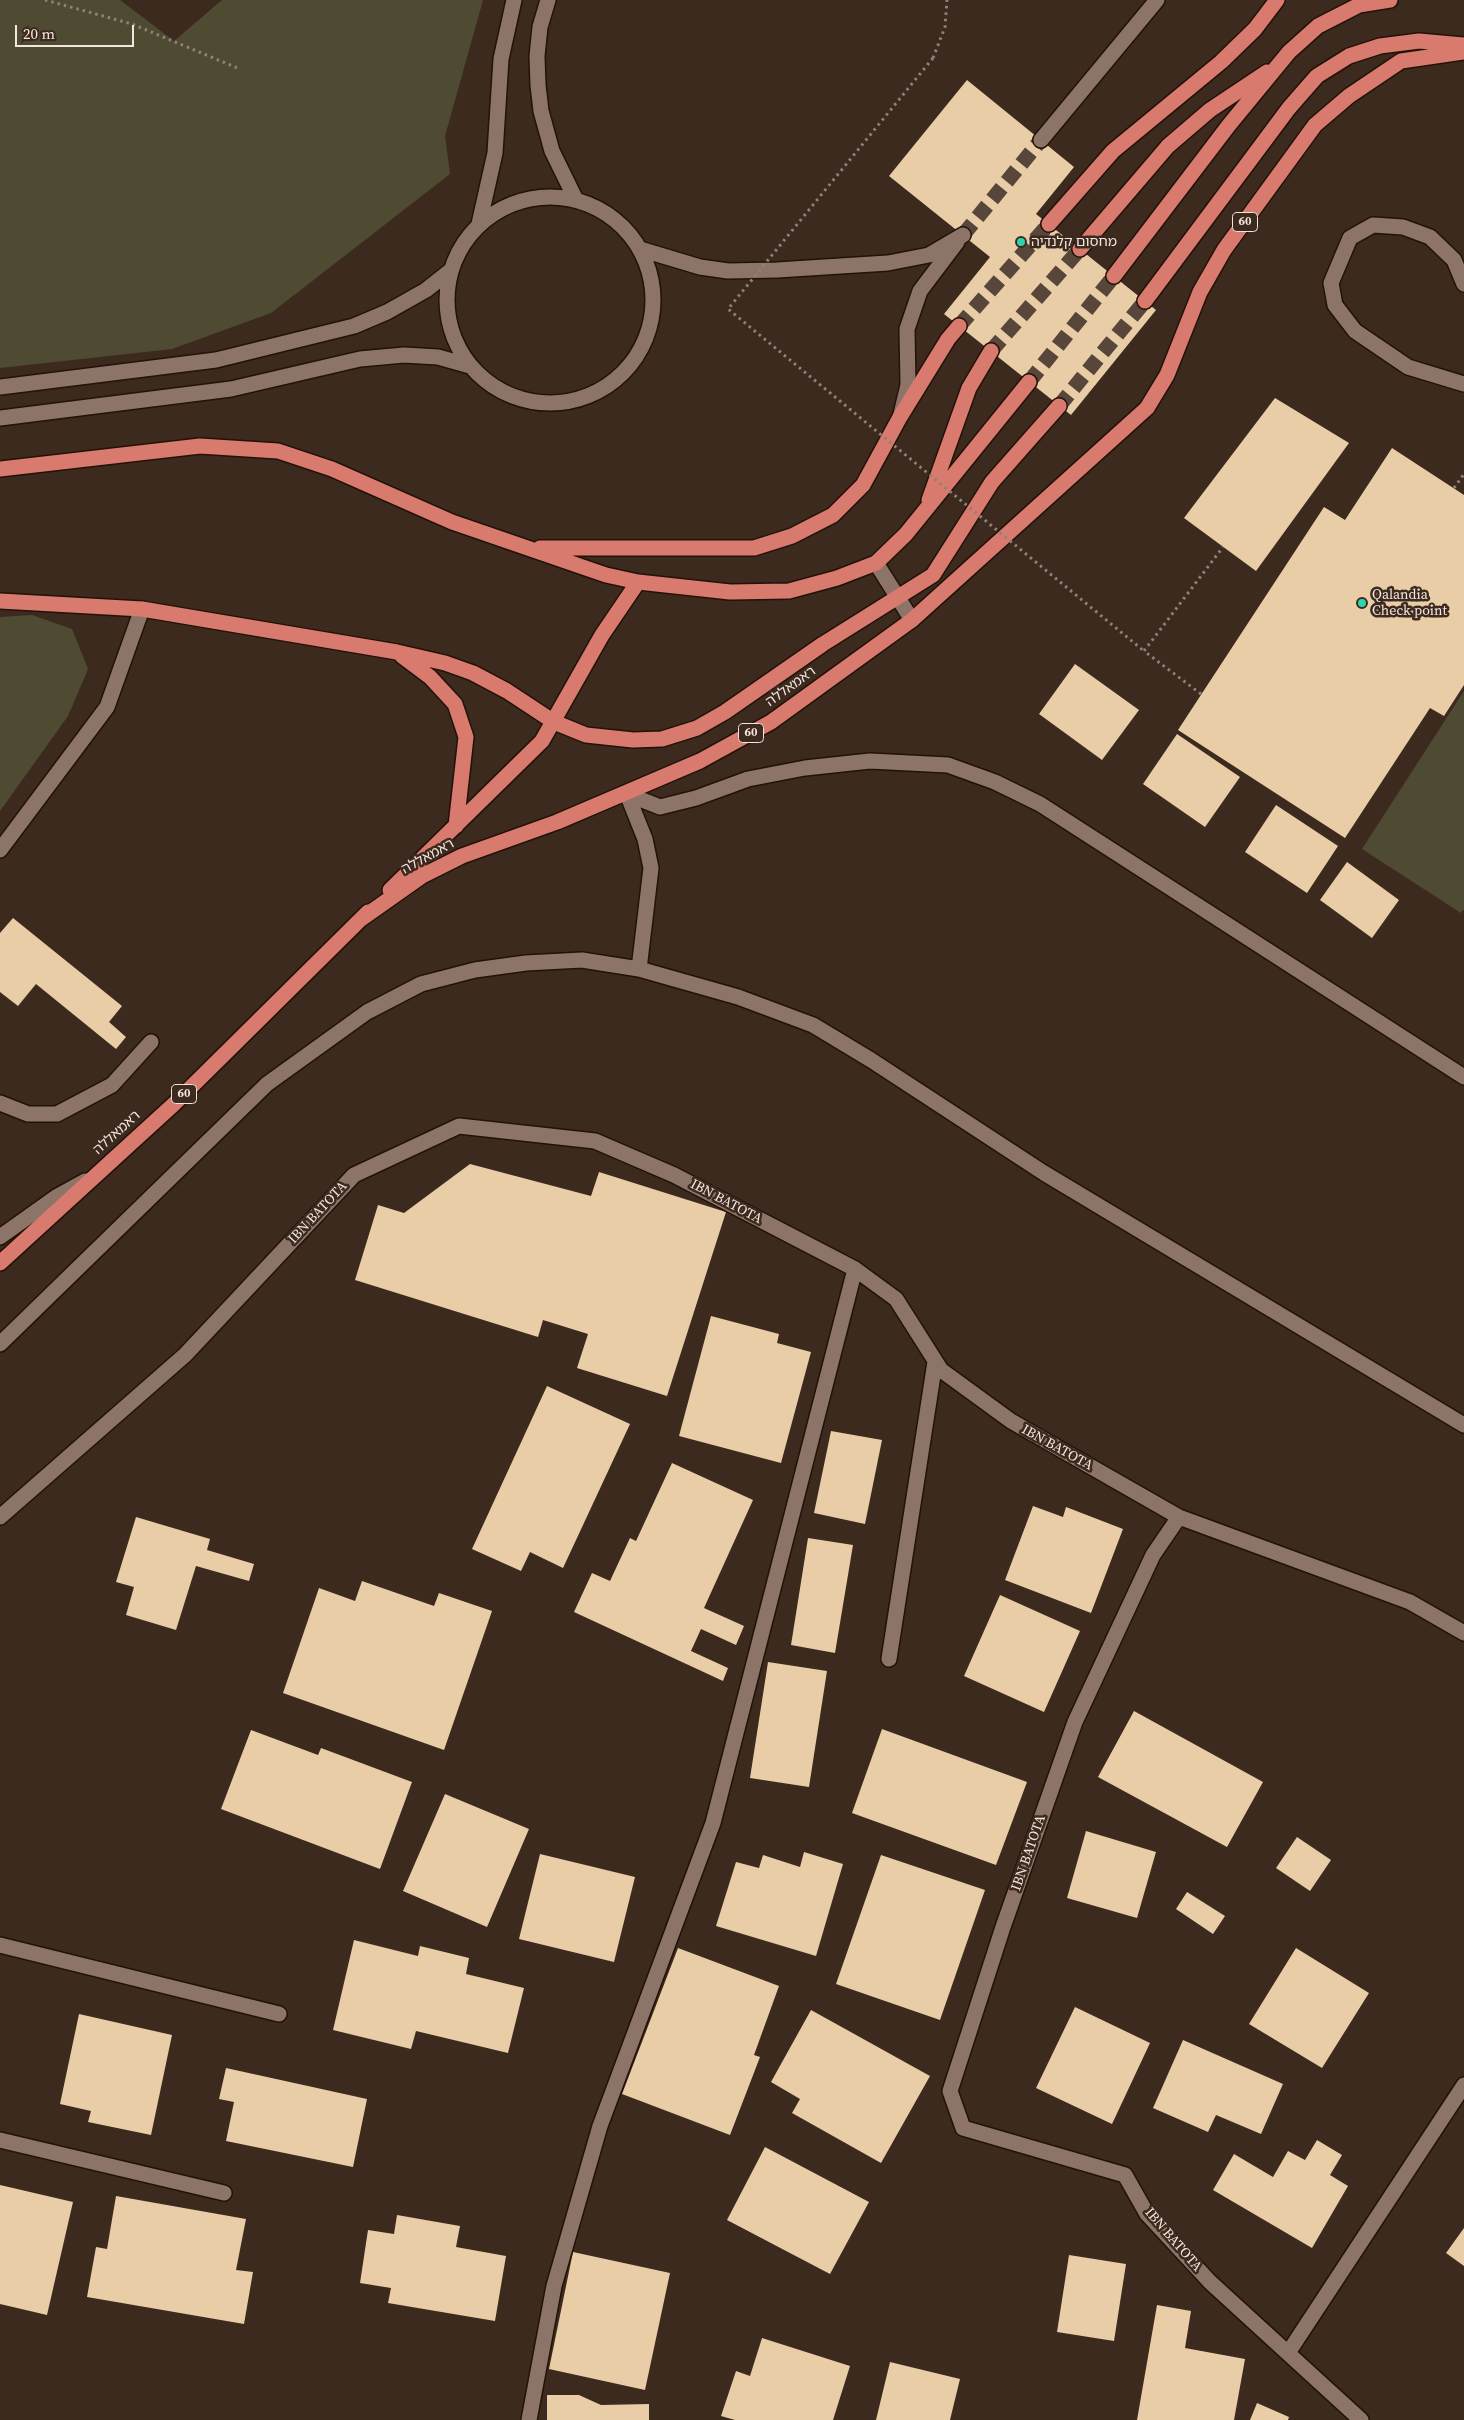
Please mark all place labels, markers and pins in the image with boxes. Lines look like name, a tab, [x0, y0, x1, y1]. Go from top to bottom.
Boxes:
place label: מחסום קלנדיה	[1031, 234, 1117, 250]
marker: מחסום קלנדיה	[1015, 236, 1027, 248]
place label: Qalandia Check point	[1372, 587, 1447, 620]
marker: Qalandia Check point	[1356, 597, 1368, 609]

